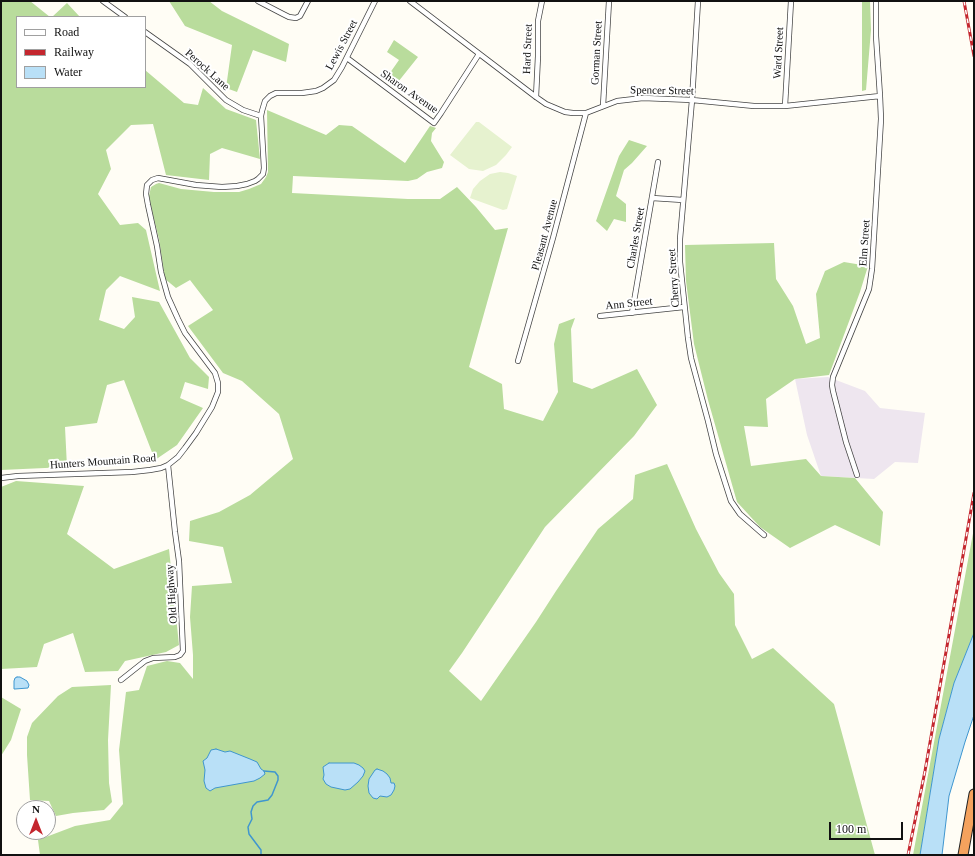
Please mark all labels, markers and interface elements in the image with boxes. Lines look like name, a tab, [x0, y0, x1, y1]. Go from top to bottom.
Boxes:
legend	[16, 16, 146, 88]
street label: Lewis Street	[323, 17, 361, 73]
street label: Gorman Street	[589, 20, 605, 86]
street label: Hard Street	[521, 24, 535, 74]
text: Road	[54, 25, 79, 39]
street label: Ward Street	[771, 27, 787, 79]
text: Railway	[54, 45, 94, 59]
street label: Perock Lane	[182, 47, 232, 93]
text: Water	[54, 65, 82, 79]
street label: Sharon Avenue	[378, 67, 440, 117]
street label: Spencer Street	[630, 84, 694, 98]
street label: Pleasant Avenue	[529, 198, 561, 272]
street label: Charles Street	[624, 206, 648, 270]
street label: Elm Street	[857, 219, 873, 267]
street label: Cherry Street	[665, 248, 683, 308]
street label: Ann Street	[605, 295, 653, 313]
street label: Hunters Mountain Road	[50, 452, 156, 472]
street label: Old Highway	[163, 564, 181, 624]
north arrow	[16, 800, 56, 840]
text: N	[32, 803, 40, 815]
scale bar	[831, 814, 905, 840]
text: 100 m	[836, 822, 866, 836]

